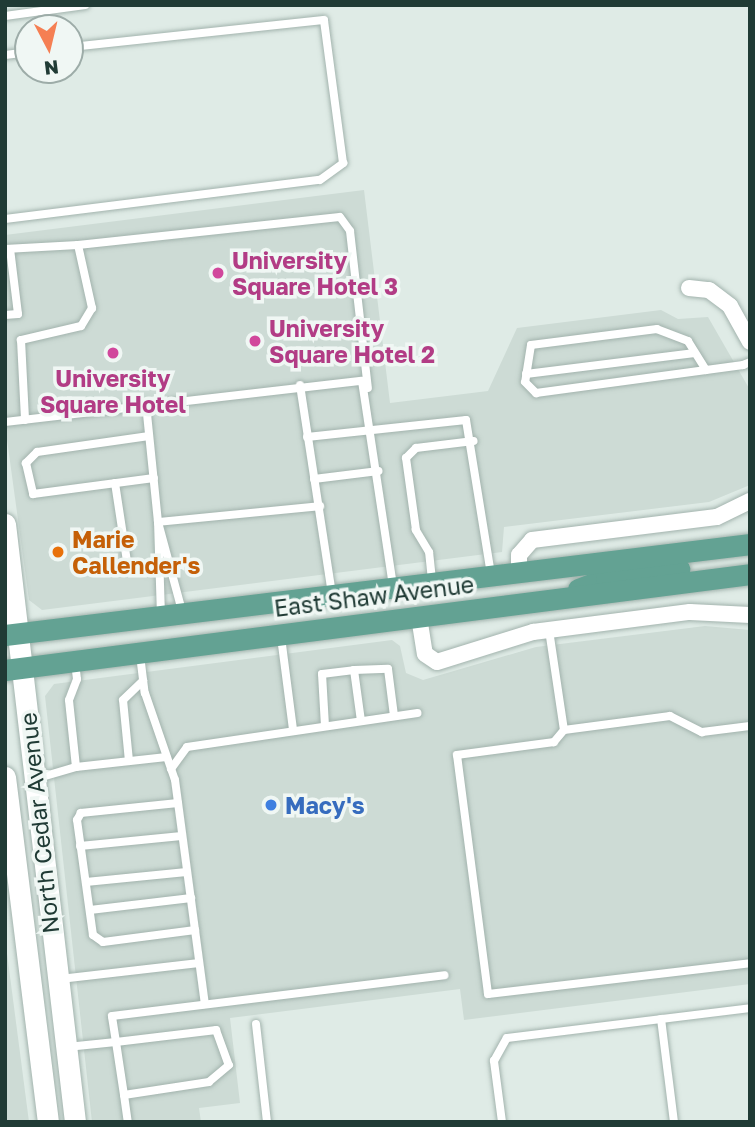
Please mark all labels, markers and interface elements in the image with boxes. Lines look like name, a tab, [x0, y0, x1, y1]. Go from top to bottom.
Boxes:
north arrow	[14, 14, 84, 84]
text: N	[43, 56, 60, 81]
place label: University Square Hotel 3	[232, 246, 398, 300]
marker: University Square Hotel 3	[210, 265, 226, 281]
place label: University Square Hotel 2	[269, 314, 435, 368]
marker: University Square Hotel 2	[247, 333, 263, 349]
marker: University Square Hotel	[105, 345, 121, 361]
place label: University Square Hotel	[40, 364, 186, 418]
place label: Marie Callender's	[72, 525, 200, 579]
marker: Marie Callender's	[50, 544, 66, 560]
street label: East Shaw Avenue	[273, 570, 475, 622]
street label: North Cedar Avenue	[14, 711, 64, 935]
place label: Macy's	[285, 791, 365, 819]
marker: Macy's	[263, 797, 279, 813]

